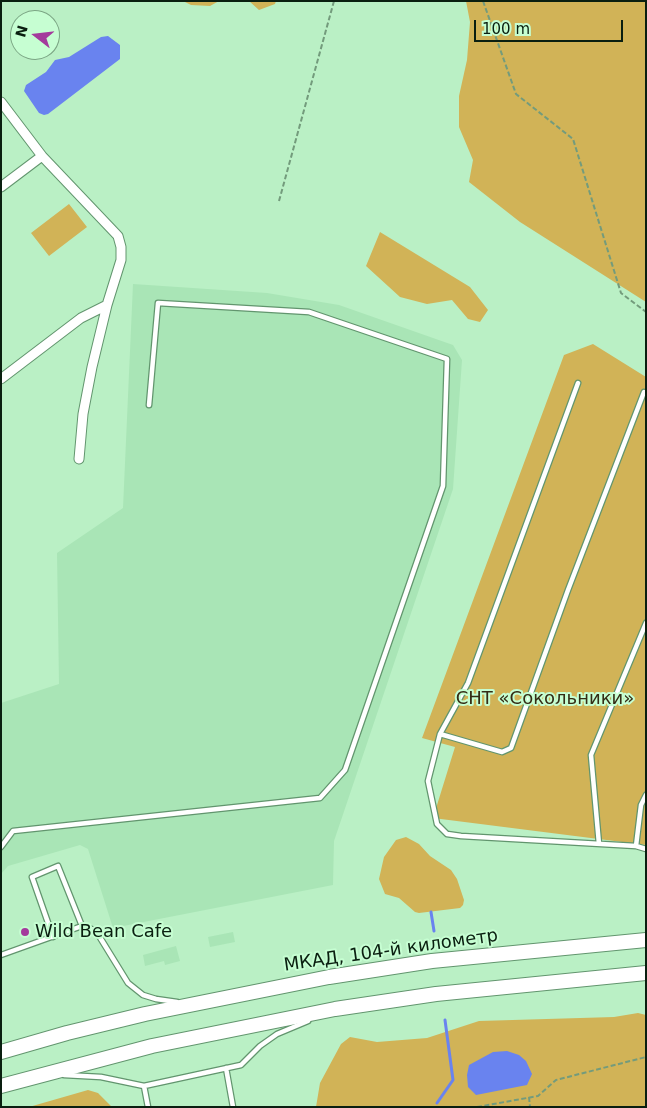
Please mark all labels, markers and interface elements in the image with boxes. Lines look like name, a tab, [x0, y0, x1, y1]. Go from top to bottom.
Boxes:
north arrow	[10, 10, 60, 60]
scale bar	[477, 10, 626, 42]
text: 100 m	[482, 20, 530, 38]
text: N	[12, 23, 31, 39]
park label: СНТ «Сокольники»	[456, 688, 634, 710]
place label: Wild Bean Cafe	[35, 921, 172, 943]
street label: МКАД, 104-й километр	[283, 925, 499, 977]
marker: Wild Bean Cafe	[19, 926, 31, 938]

